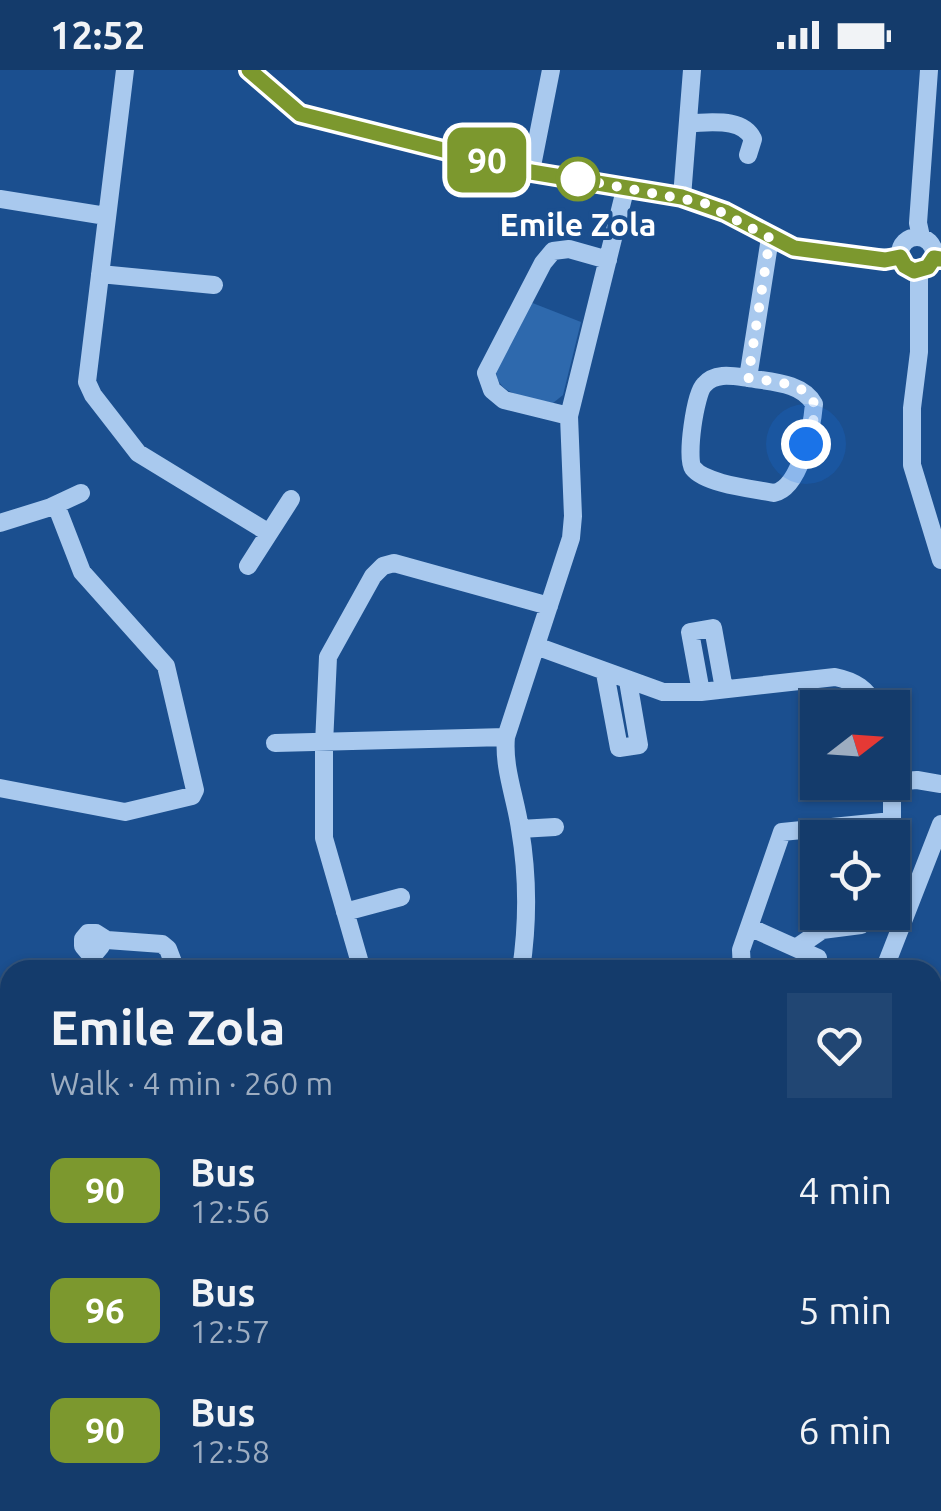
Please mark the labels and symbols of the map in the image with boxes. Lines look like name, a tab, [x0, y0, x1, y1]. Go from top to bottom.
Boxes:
line badge: 90	[442, 128, 532, 192]
marker: Emile Zola	[557, 158, 599, 200]
place label: Emile Zola	[500, 206, 656, 242]
your location	[781, 419, 831, 469]
north arrow	[800, 690, 910, 800]

